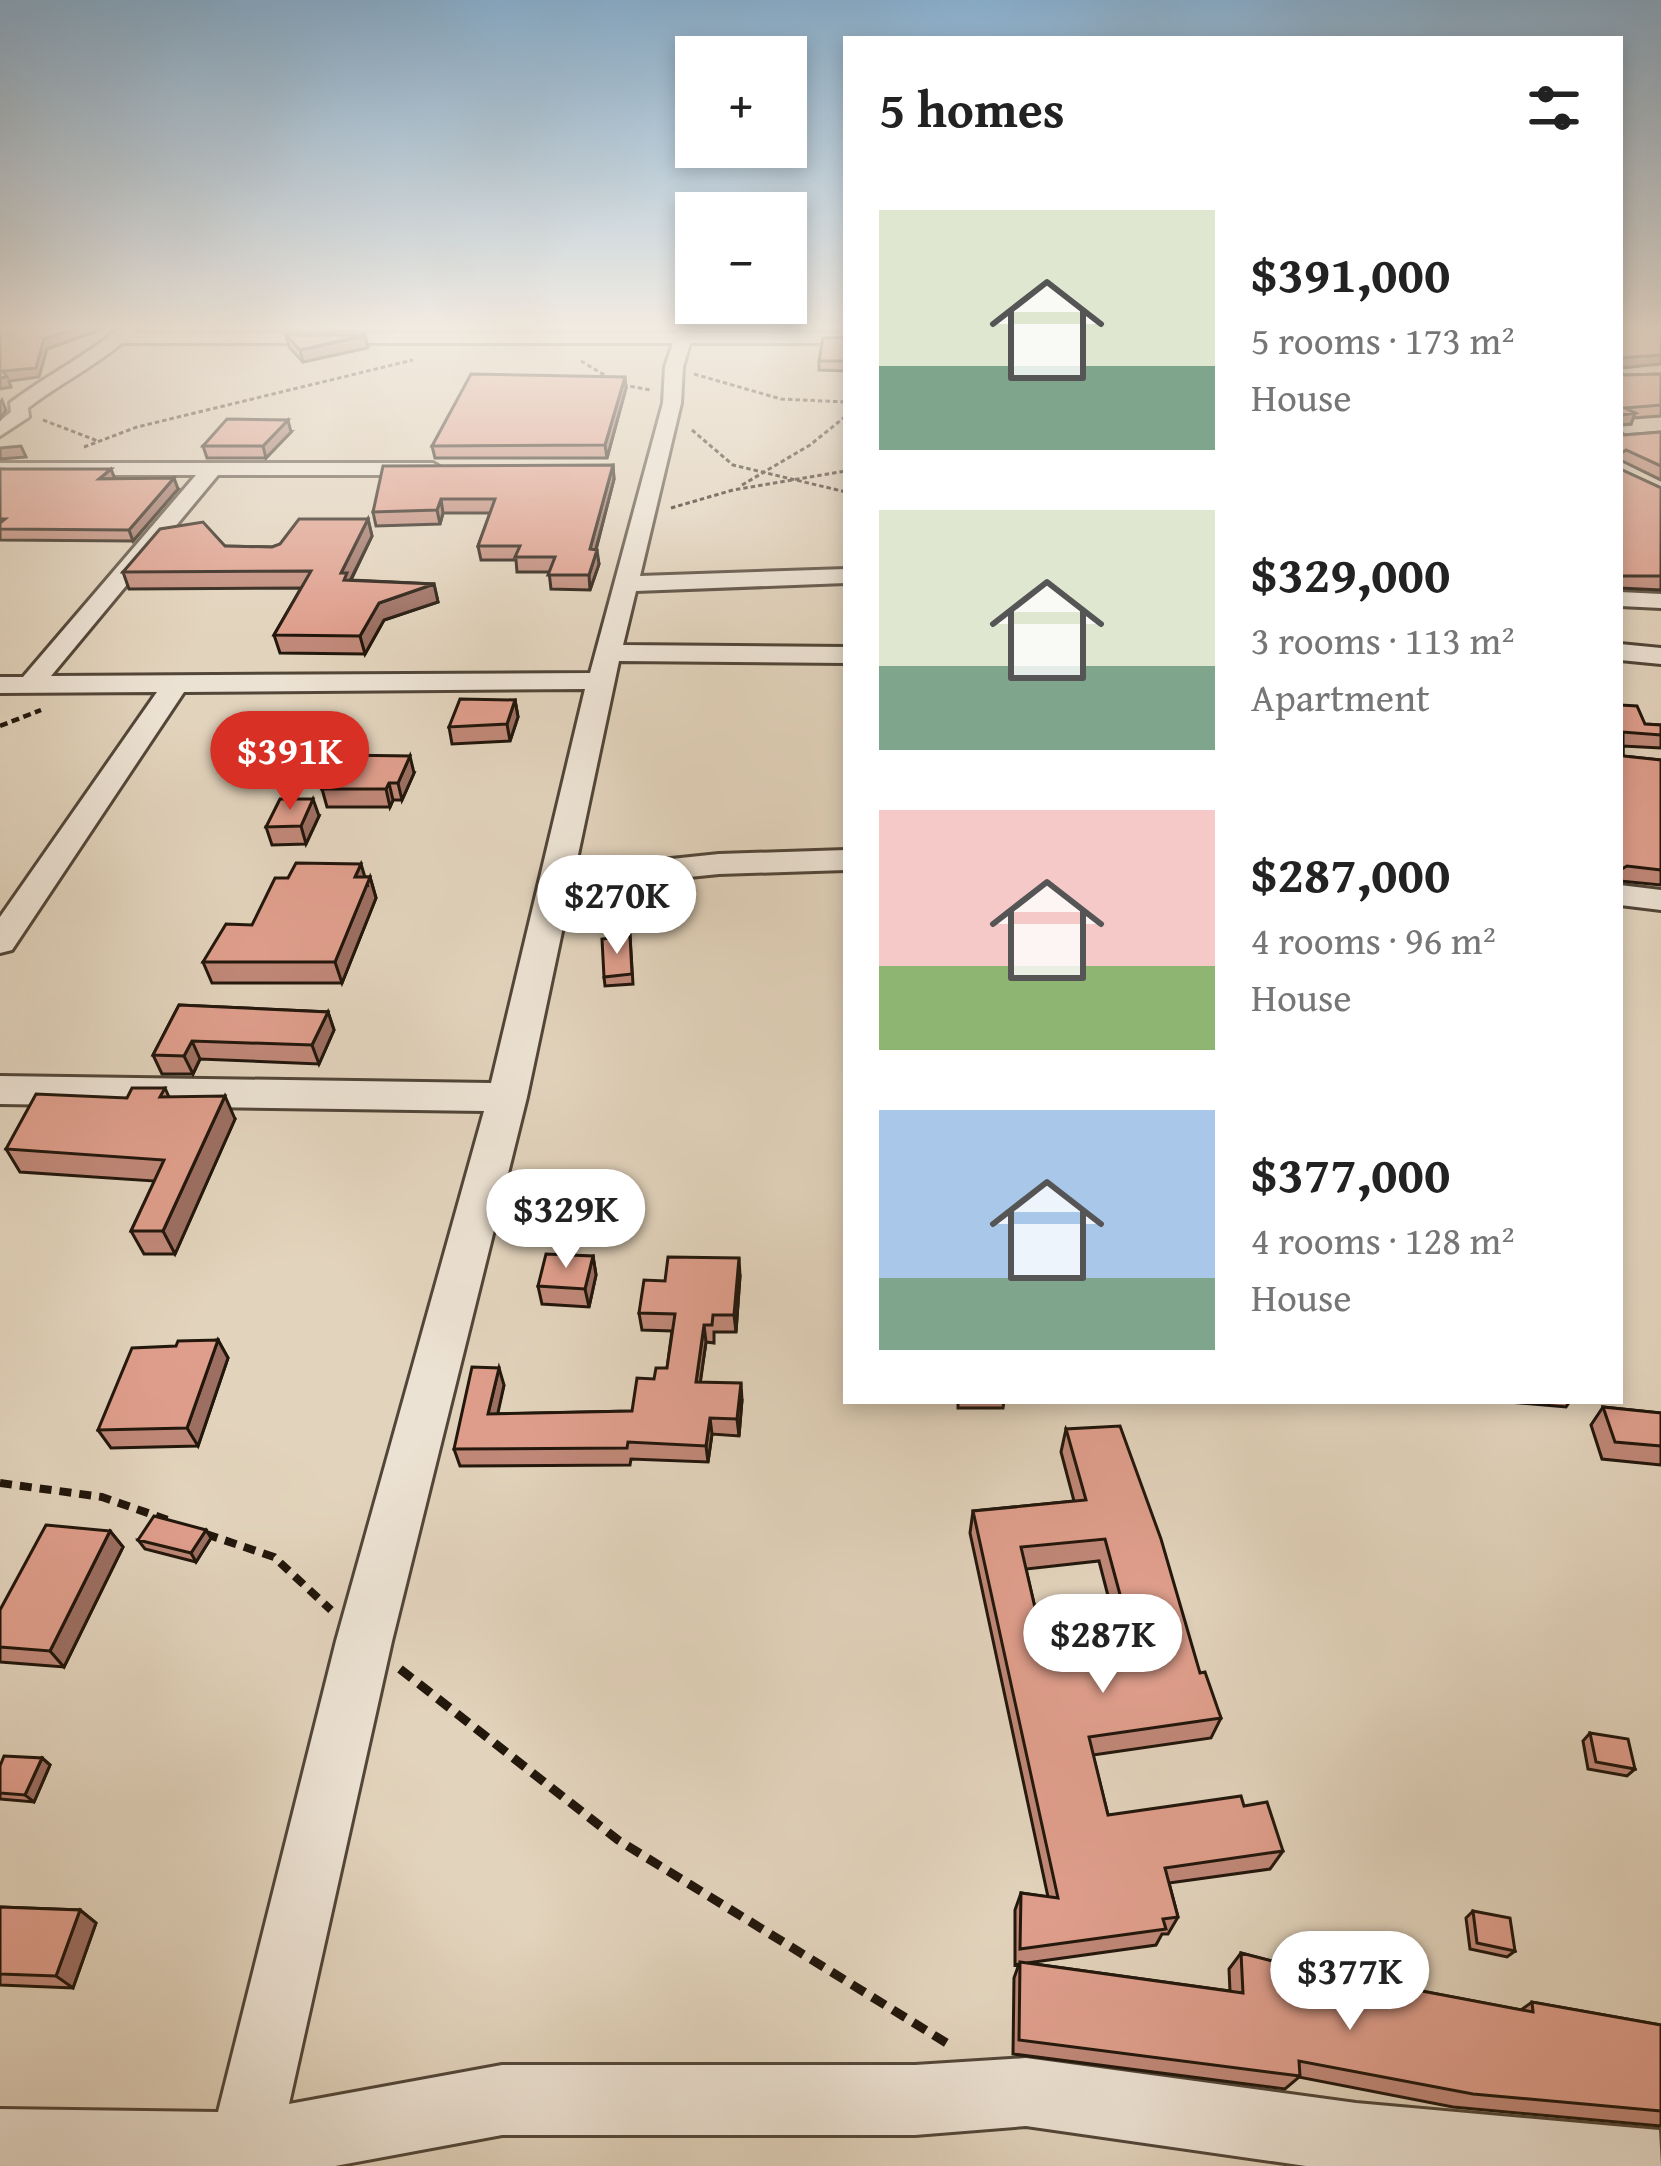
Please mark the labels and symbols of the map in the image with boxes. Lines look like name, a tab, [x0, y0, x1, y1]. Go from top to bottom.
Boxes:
pin: $391K	[206, 711, 374, 813]
pin: $270K	[533, 855, 701, 957]
pin: $329K	[482, 1169, 650, 1271]
pin: $287K	[1019, 1594, 1187, 1696]
pin: $377K	[1266, 1931, 1434, 2033]

